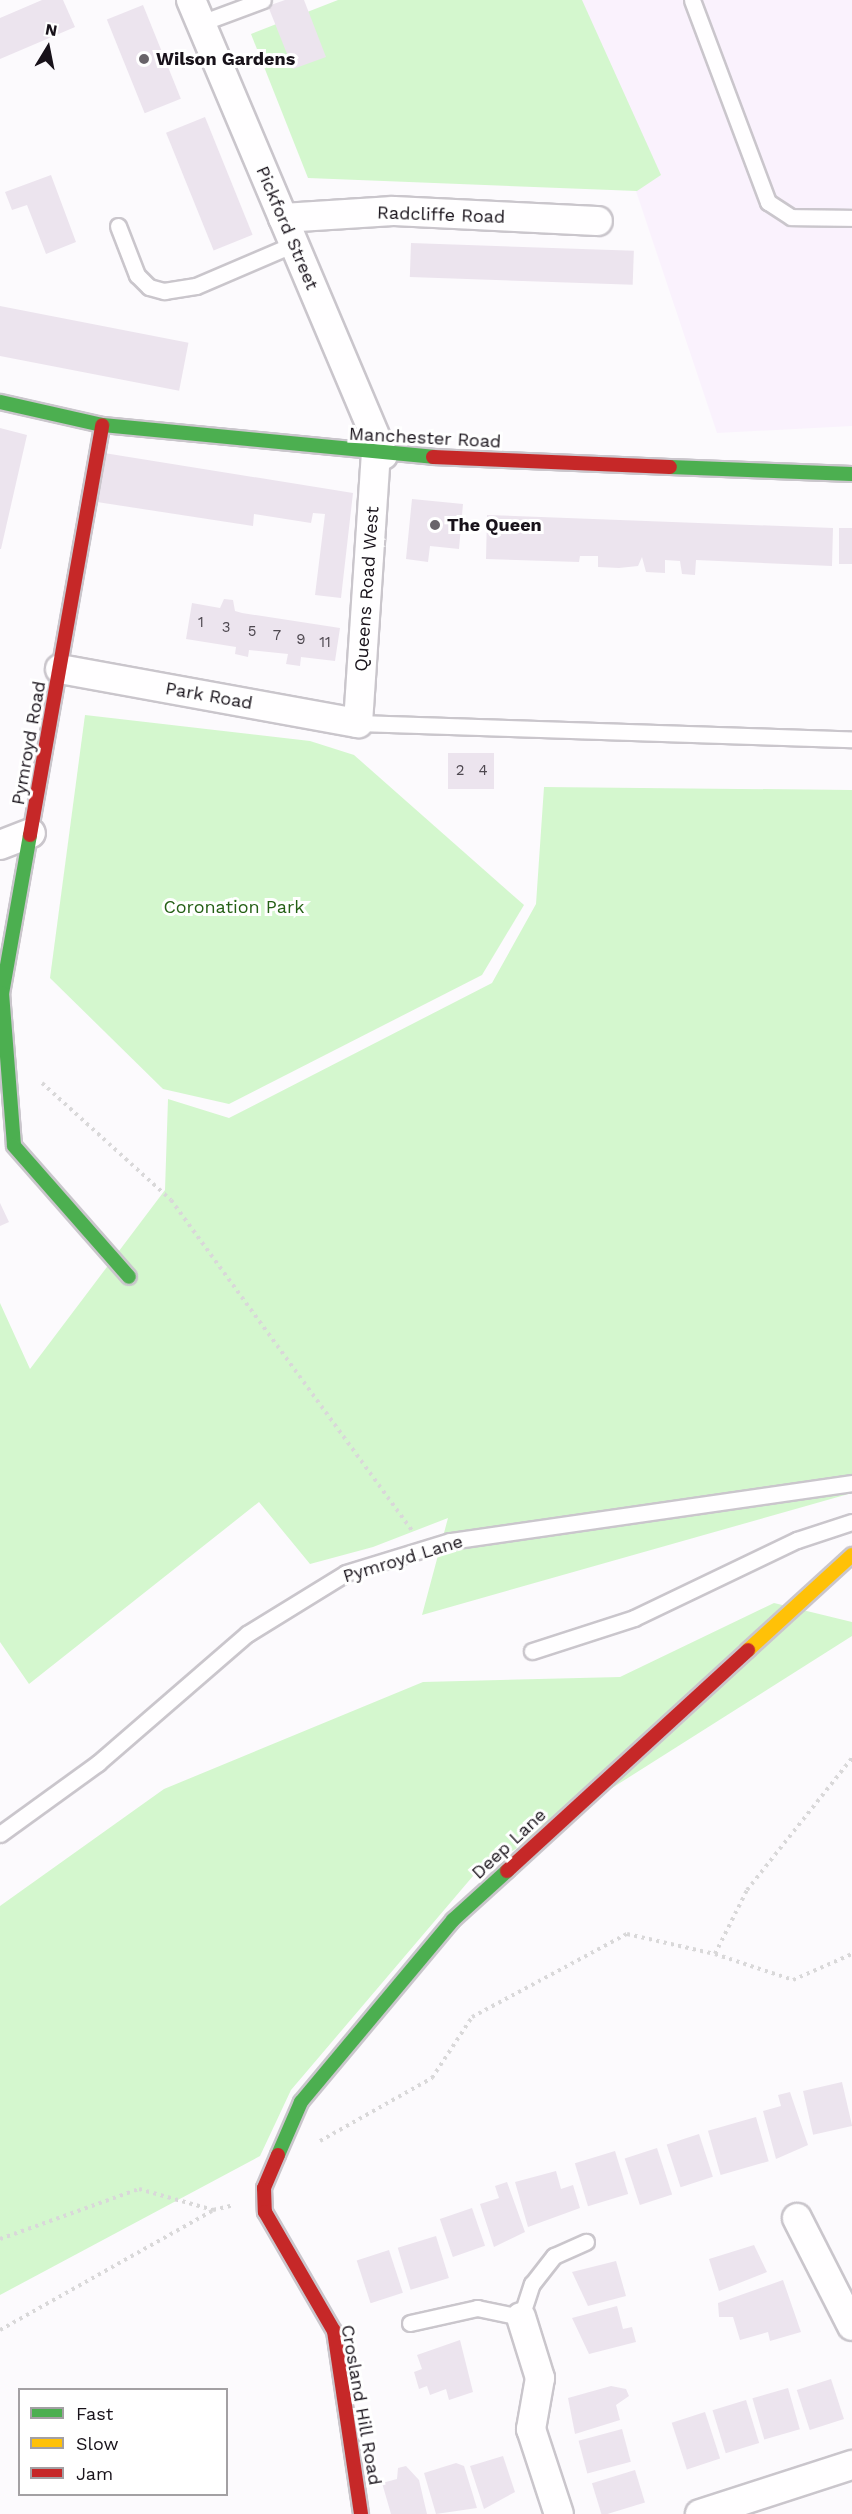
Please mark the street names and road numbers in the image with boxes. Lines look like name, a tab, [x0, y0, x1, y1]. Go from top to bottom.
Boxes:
street label: Pickford Street	[251, 163, 323, 293]
street label: Radcliffe Road	[377, 202, 505, 228]
street label: Manchester Road	[348, 423, 502, 453]
street label: Queens Road West	[350, 505, 384, 673]
street label: Park Road	[163, 678, 255, 714]
street label: Pymroyd Road	[7, 679, 51, 807]
street label: Pymroyd Lane	[340, 1531, 466, 1587]
street label: Deep Lane	[467, 1804, 551, 1884]
street label: Crosland Hill Road	[336, 2323, 386, 2487]

